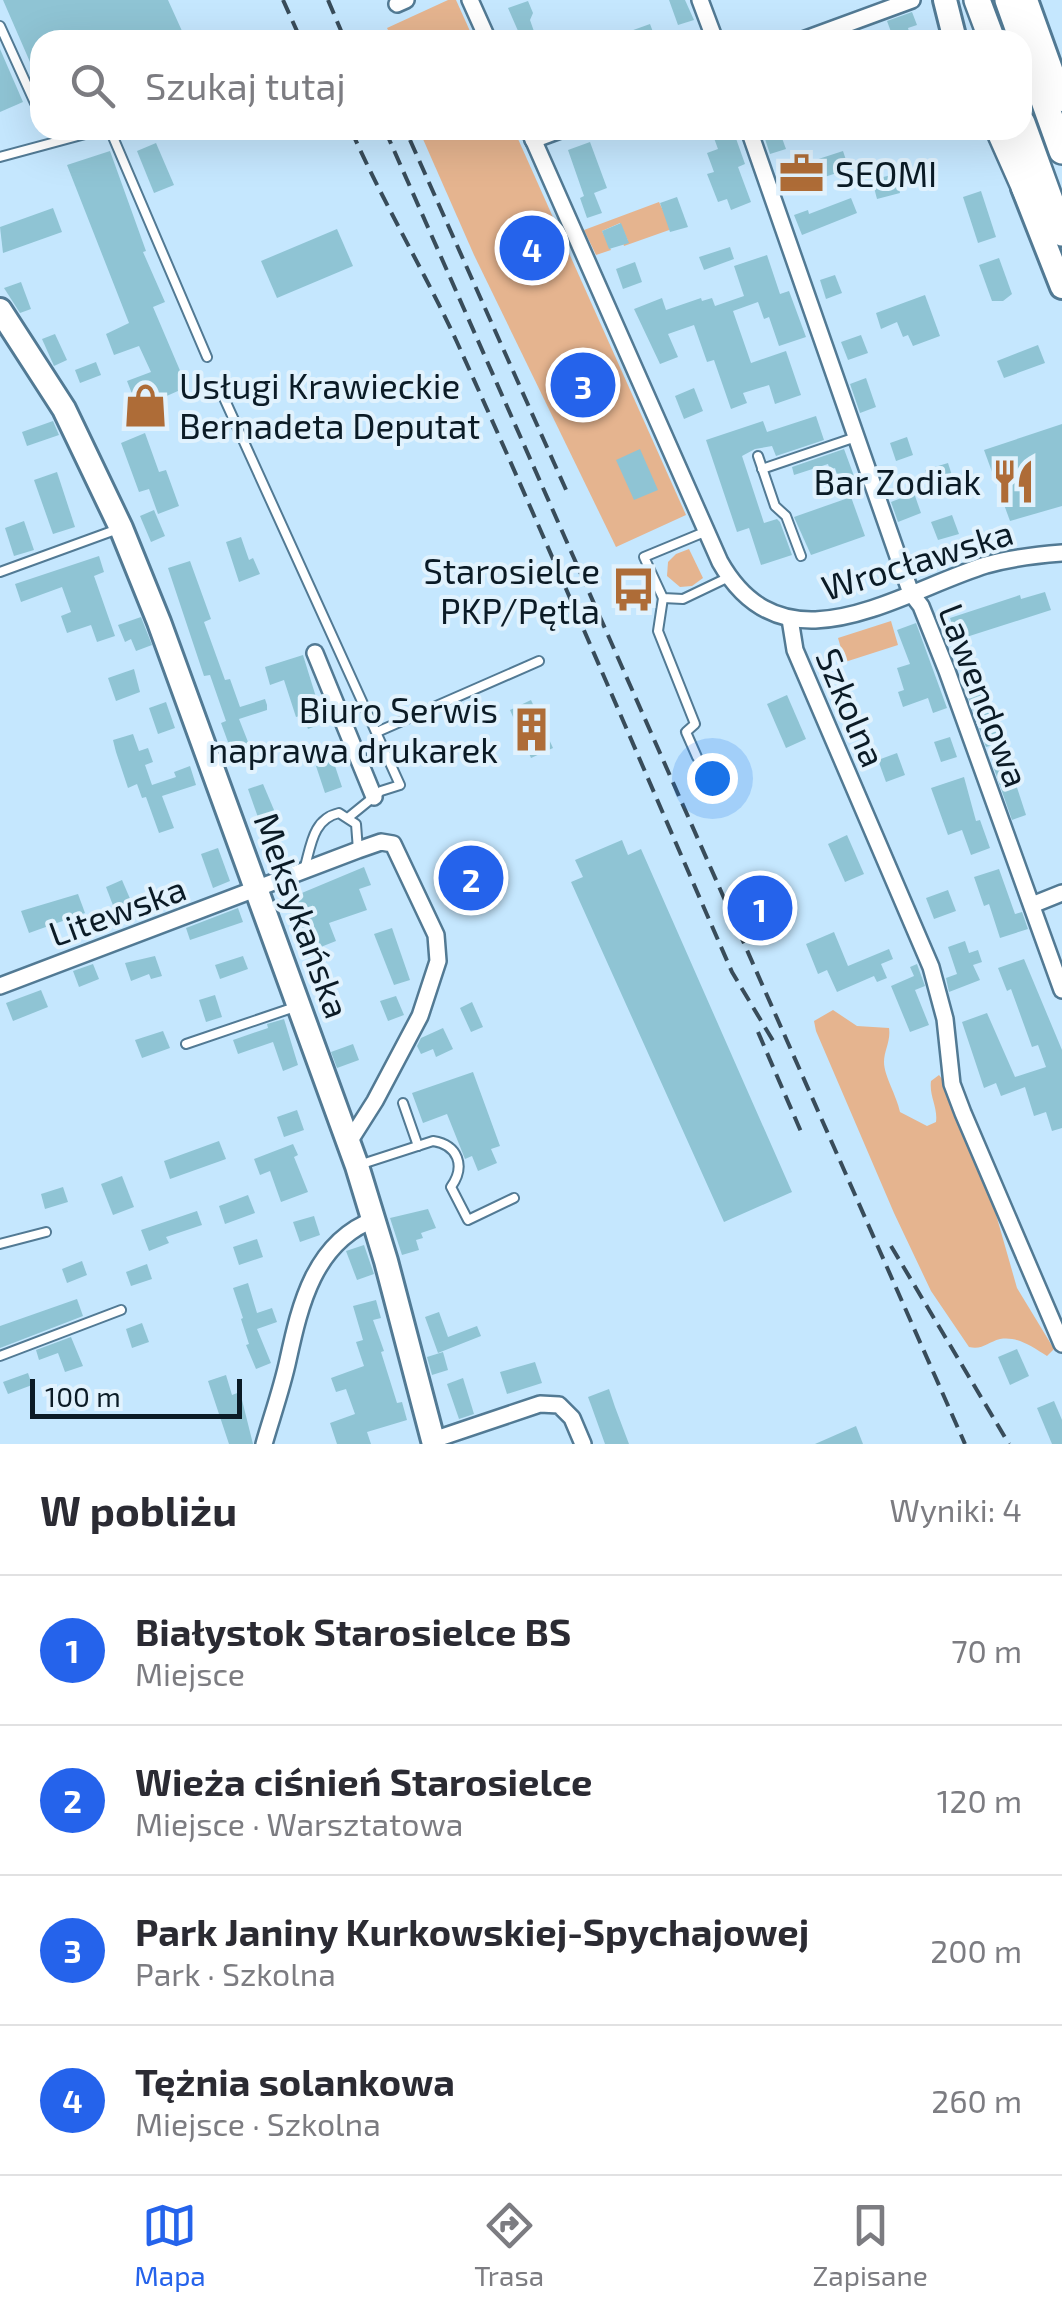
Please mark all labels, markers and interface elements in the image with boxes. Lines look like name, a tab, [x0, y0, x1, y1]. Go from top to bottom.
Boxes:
search box	[30, 30, 1032, 140]
icon: search	[65, 58, 120, 113]
text: Szukaj tutaj	[145, 62, 346, 108]
office icon: SEOMI	[778, 149, 826, 197]
place label: SEOMI	[835, 152, 937, 194]
pin: 4	[500, 210, 564, 286]
pin: 3	[550, 348, 616, 422]
place label: Usługi Krawieckie Bernadeta Deputat	[179, 364, 480, 446]
shop icon: Usługi Krawieckie Bernadeta Deputat	[122, 381, 170, 429]
restaurant icon: Bar Zodiak	[990, 457, 1038, 505]
place label: Bar Zodiak	[814, 460, 981, 502]
street label: Wrocławska	[816, 510, 1018, 608]
place label: Starosielce PKP/Pętla	[423, 549, 600, 631]
bus stop icon: Starosielce PKP/Pętla	[609, 566, 657, 614]
street label: Lawendowa	[931, 597, 1039, 793]
street label: Szkolna	[808, 641, 896, 773]
place label: Biuro Serwis naprawa drukarek	[208, 688, 498, 770]
building icon: Biuro Serwis naprawa drukarek	[507, 705, 555, 753]
your location	[687, 753, 738, 804]
street label: Meksykańska	[246, 806, 360, 1024]
pin: 2	[438, 840, 504, 916]
street label: Litewska	[43, 866, 191, 954]
pin: 1	[728, 870, 792, 946]
scale bar	[30, 1374, 242, 1418]
text: 100 m	[45, 1379, 121, 1413]
text: W pobliżu	[40, 1484, 237, 1534]
text: Wyniki: 4	[890, 1490, 1022, 1528]
text: Białystok Starosielce BS	[135, 1608, 571, 1654]
text: 1	[66, 1631, 79, 1669]
text: 70 m	[951, 1631, 1022, 1669]
text: Miejsce	[135, 1654, 245, 1692]
text: Wieża ciśnień Starosielce	[135, 1758, 592, 1804]
text: 2	[63, 1781, 82, 1819]
text: 120 m	[937, 1781, 1022, 1819]
text: Miejsce · Warsztatowa	[135, 1804, 463, 1842]
text: Park Janiny Kurkowskiej-Spychajowej	[135, 1908, 809, 1954]
text: 3	[63, 1931, 82, 1969]
text: 200 m	[930, 1931, 1022, 1969]
text: Park · Szkolna	[135, 1954, 336, 1992]
text: Tężnia solankowa	[135, 2058, 455, 2104]
text: 4	[62, 2081, 83, 2119]
text: 260 m	[931, 2081, 1022, 2119]
text: Miejsce · Szkolna	[135, 2104, 381, 2142]
tab: Mapa	[134, 2198, 206, 2292]
tab: Trasa	[474, 2198, 544, 2292]
tab: Zapisane	[812, 2198, 928, 2292]

